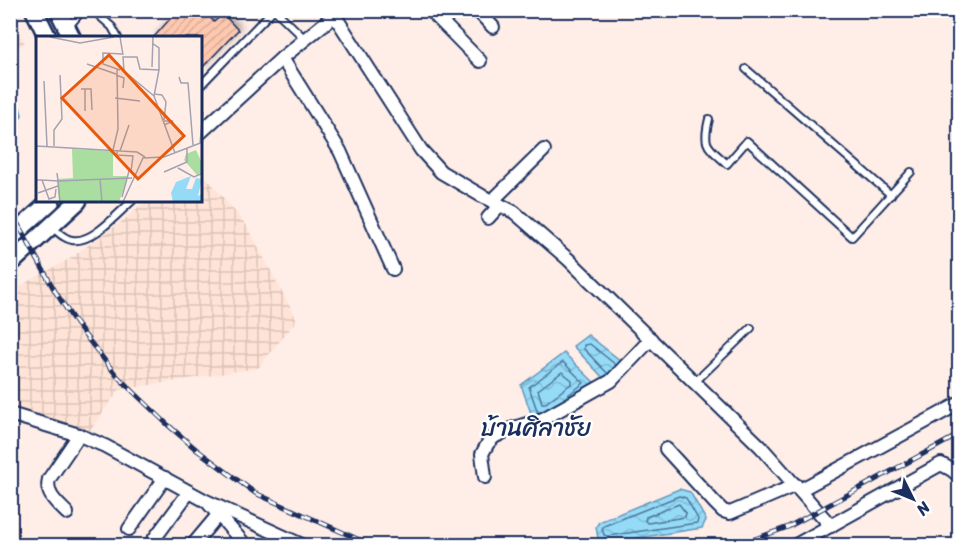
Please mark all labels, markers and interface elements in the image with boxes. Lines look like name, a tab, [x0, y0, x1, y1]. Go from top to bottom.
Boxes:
inset map	[36, 36, 202, 202]
district label: บ้านศิลาชัย	[481, 407, 591, 449]
north arrow	[883, 469, 943, 529]
text: N	[909, 494, 939, 523]

